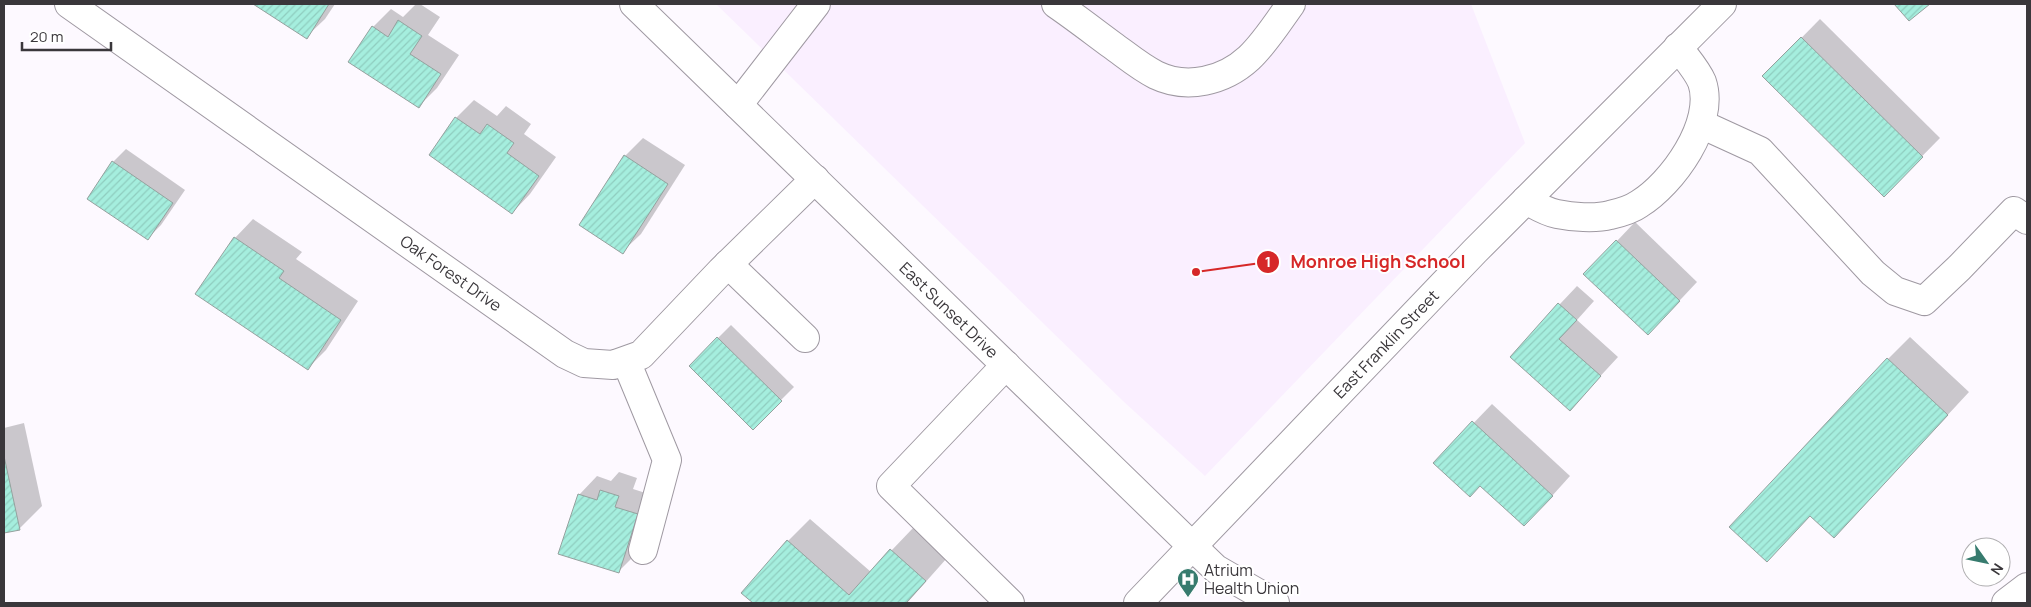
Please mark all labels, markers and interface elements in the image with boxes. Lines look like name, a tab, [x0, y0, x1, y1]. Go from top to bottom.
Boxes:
scale bar	[22, 20, 111, 52]
text: 20 m	[30, 26, 63, 47]
street label: Oak Forest Drive	[396, 230, 506, 316]
callout: Monroe High School	[1255, 245, 1475, 278]
text: Monroe High School	[1290, 249, 1466, 273]
text: 1	[1265, 251, 1271, 272]
street label: East Sunset Drive	[895, 257, 1003, 363]
street label: East Franklin Street	[1328, 285, 1444, 403]
north arrow	[1961, 537, 2011, 587]
place label: Atrium Health Union	[1204, 559, 1299, 599]
text: N	[1987, 560, 2008, 579]
hospital icon: Atrium Health Union	[1176, 567, 1200, 598]

